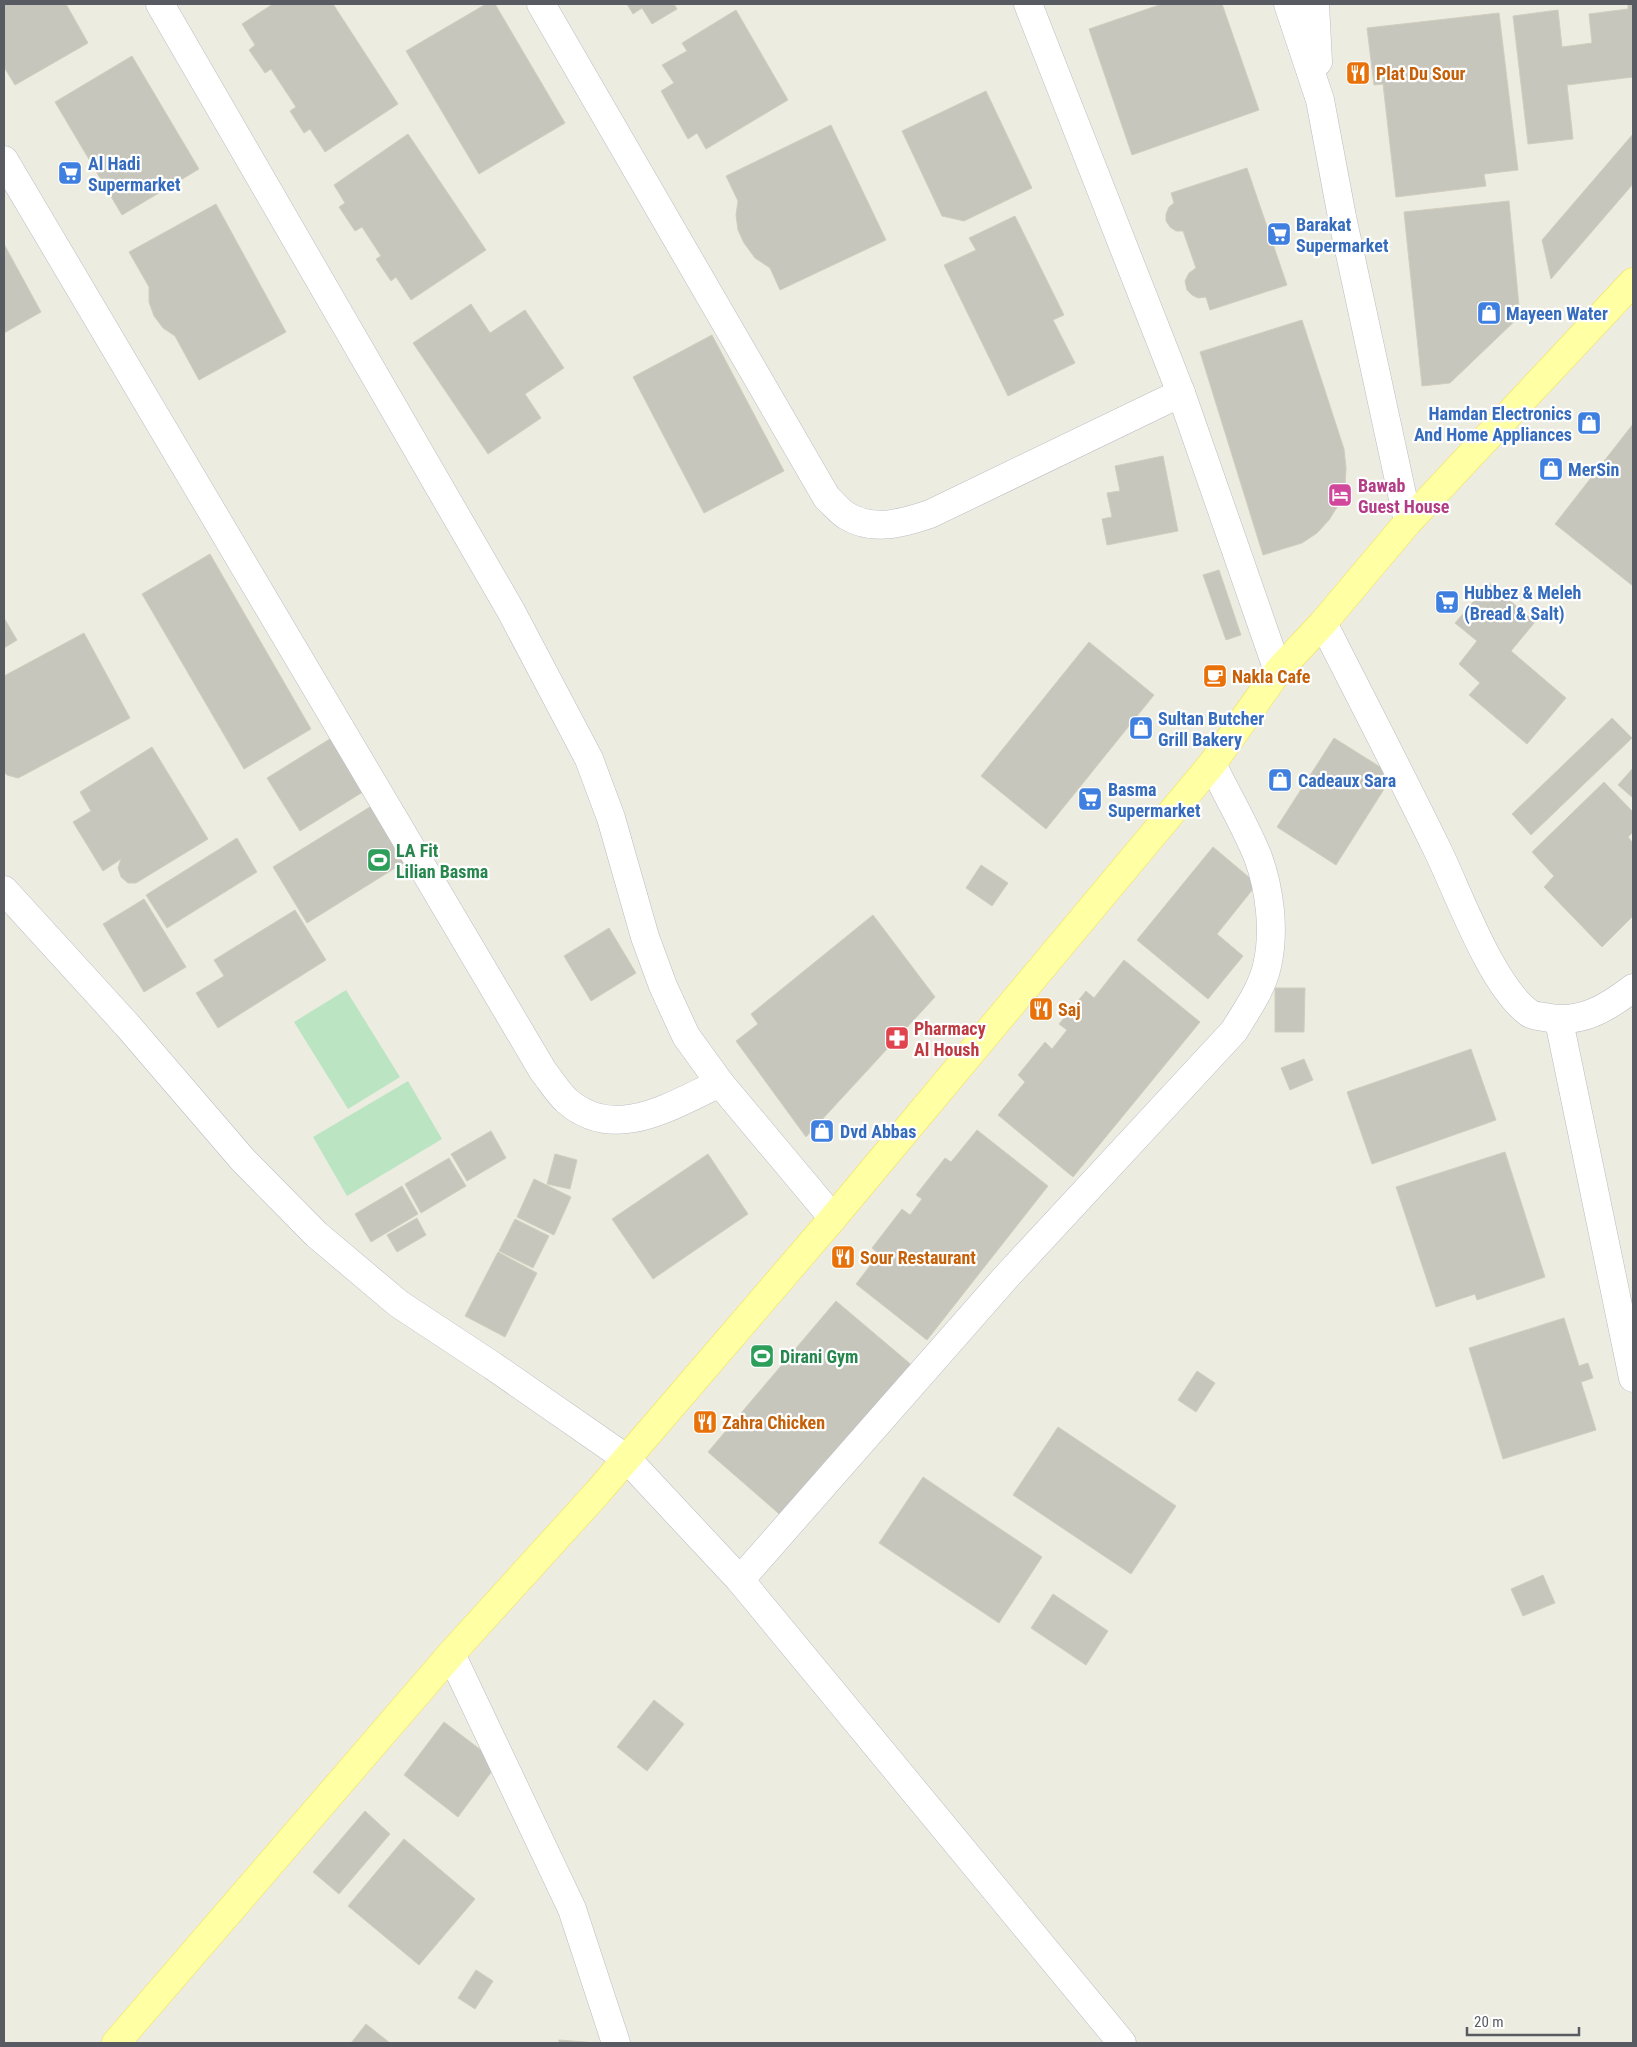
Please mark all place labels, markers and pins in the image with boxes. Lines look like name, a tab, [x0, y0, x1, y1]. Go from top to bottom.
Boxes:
restaurant icon: Plat Du Sour	[1345, 60, 1371, 86]
place label: Plat Du Sour	[1376, 63, 1466, 84]
place label: Al Hadi Supermarket	[88, 153, 181, 195]
supermarket icon: Al Hadi Supermarket	[57, 160, 83, 186]
place label: Barakat Supermarket	[1296, 214, 1389, 256]
supermarket icon: Barakat Supermarket	[1266, 221, 1292, 247]
shop icon: Mayeen Water	[1476, 300, 1502, 326]
place label: Mayeen Water	[1506, 303, 1608, 324]
place label: Hamdan Electronics And Home Appliances	[1414, 403, 1572, 445]
shop icon: Hamdan Electronics And Home Appliances	[1576, 410, 1602, 436]
shop icon: MerSin	[1538, 456, 1564, 482]
place label: MerSin	[1568, 459, 1619, 480]
place label: Bawab Guest House	[1358, 475, 1450, 517]
hotel icon: Bawab Guest House	[1327, 482, 1353, 508]
place label: Hubbez & Meleh (Bread & Salt)	[1464, 582, 1581, 625]
supermarket icon: Hubbez & Meleh (Bread & Salt)	[1434, 589, 1460, 615]
cafe icon: Nakla Cafe	[1202, 663, 1228, 689]
place label: Nakla Cafe	[1232, 666, 1311, 687]
place label: Sultan Butcher Grill Bakery	[1158, 708, 1264, 750]
shop icon: Sultan Butcher Grill Bakery	[1128, 715, 1154, 741]
shop icon: Cadeaux Sara	[1267, 767, 1293, 793]
place label: Cadeaux Sara	[1298, 770, 1396, 791]
place label: Basma Supermarket	[1108, 779, 1201, 821]
supermarket icon: Basma Supermarket	[1077, 786, 1103, 812]
place label: LA Fit Lilian Basma	[396, 840, 488, 882]
sports icon: LA Fit Lilian Basma	[366, 847, 392, 873]
restaurant icon: Saj	[1028, 996, 1054, 1022]
place label: Saj	[1058, 999, 1081, 1020]
place label: Pharmacy Al Housh	[914, 1018, 986, 1060]
pharmacy icon: Pharmacy Al Housh	[884, 1025, 910, 1051]
shop icon: Dvd Abbas	[809, 1118, 835, 1144]
place label: Dvd Abbas	[840, 1121, 916, 1142]
restaurant icon: Sour Restaurant	[830, 1244, 856, 1270]
place label: Sour Restaurant	[860, 1247, 976, 1268]
sports icon: Dirani Gym	[749, 1343, 775, 1369]
place label: Dirani Gym	[780, 1346, 858, 1367]
restaurant icon: Zahra Chicken	[692, 1409, 718, 1435]
place label: Zahra Chicken	[722, 1412, 825, 1433]

